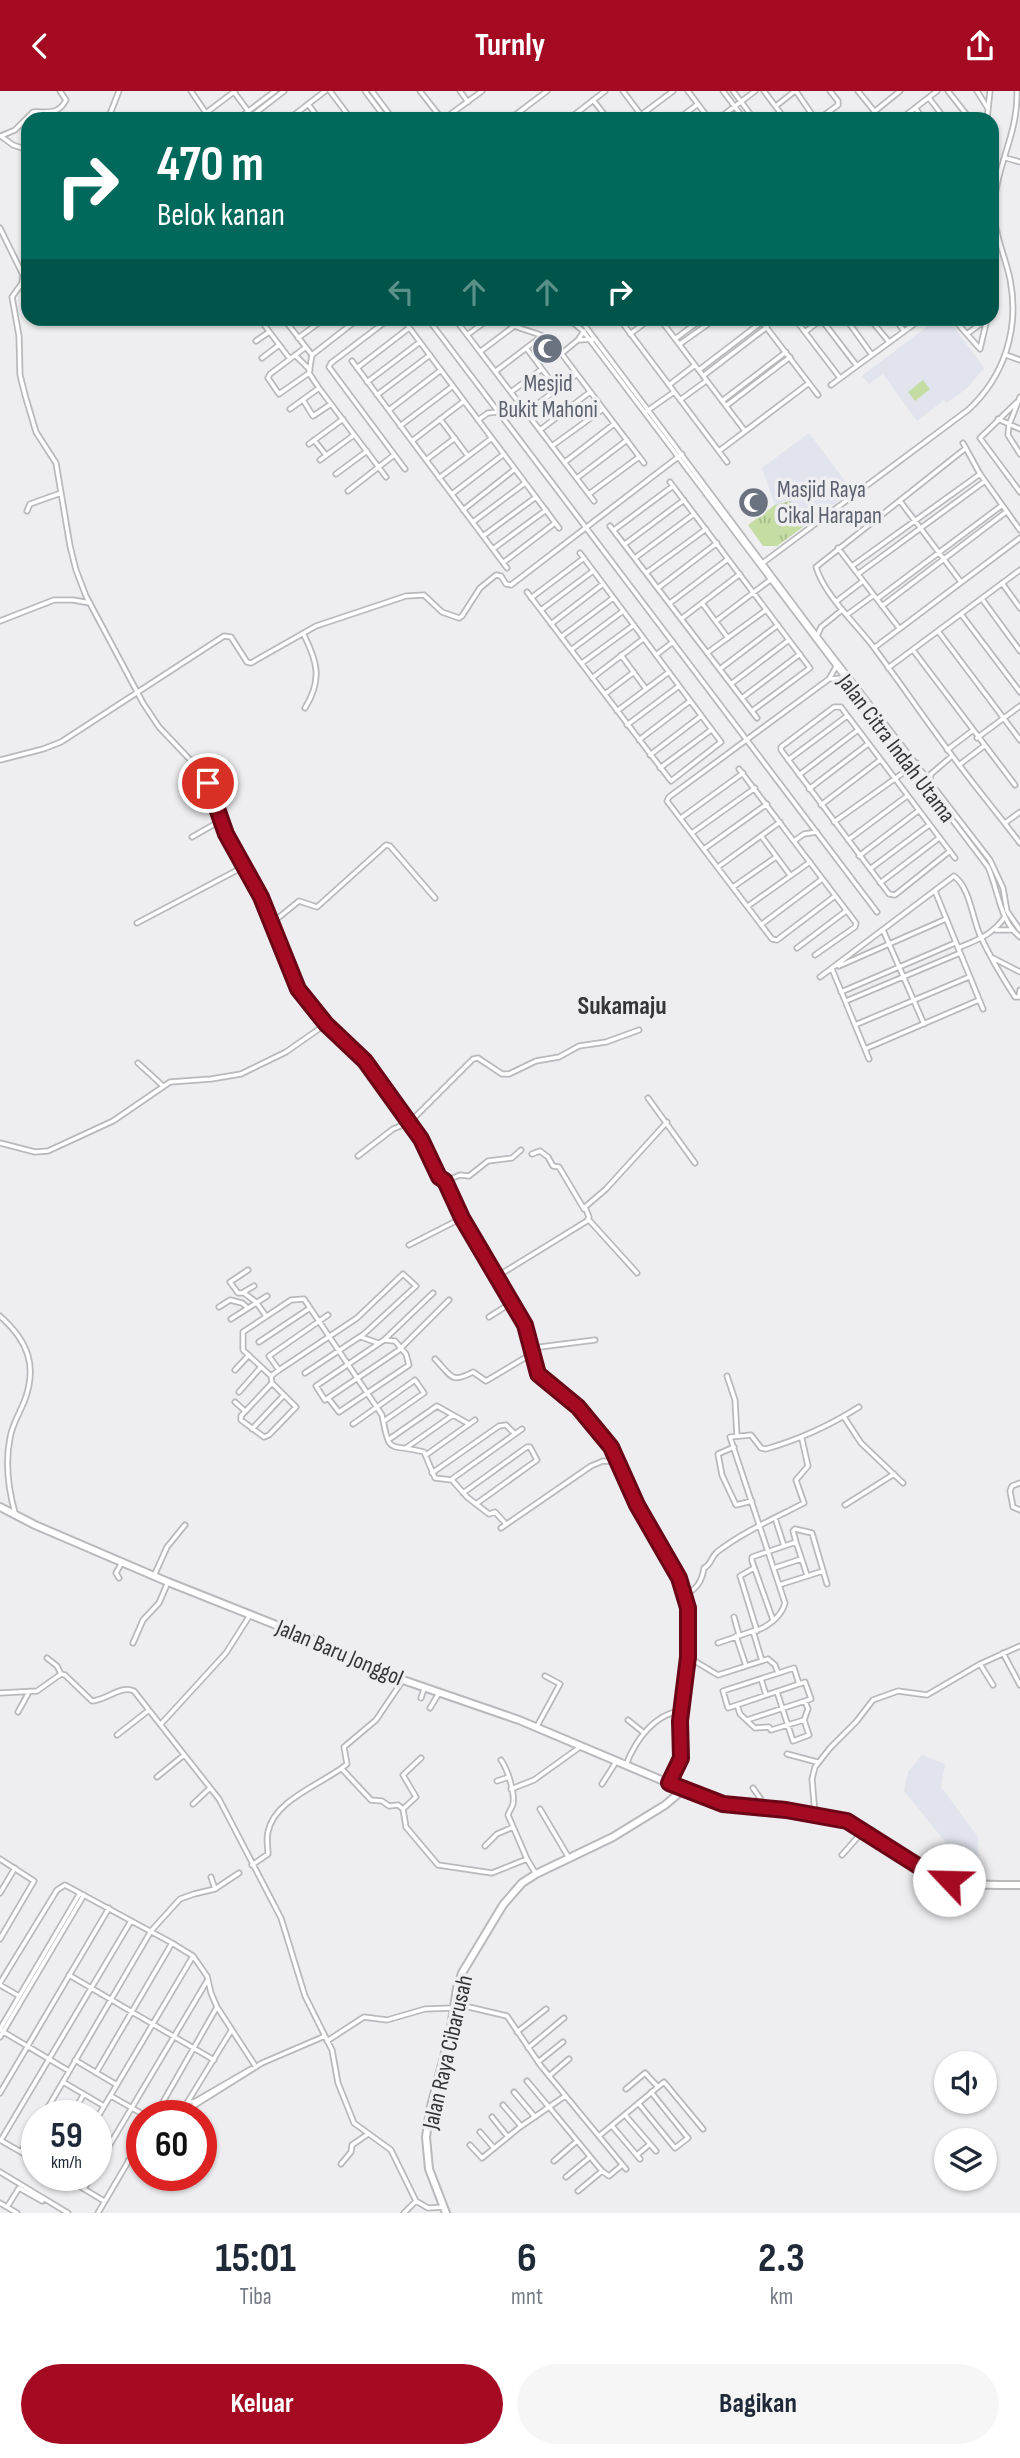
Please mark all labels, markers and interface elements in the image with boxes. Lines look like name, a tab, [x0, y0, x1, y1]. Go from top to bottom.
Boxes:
text: Turnly	[475, 26, 545, 65]
icon: back	[21, 27, 59, 65]
icon: share	[961, 27, 999, 65]
text: 470 m	[157, 136, 264, 195]
icon: right	[42, 140, 133, 231]
text: Belok kanan	[157, 196, 285, 235]
icon: left	[382, 273, 420, 311]
icon: ahead	[455, 273, 493, 311]
icon: ahead	[528, 273, 566, 311]
icon: right	[601, 273, 639, 311]
mosque icon: Mesjid Bukit Mahoni	[531, 332, 565, 366]
place label: Mesjid Bukit Mahoni	[498, 370, 598, 424]
place label: Masjid Raya Cikal Harapan	[777, 476, 882, 530]
mosque icon: Masjid Raya Cikal Harapan	[737, 485, 771, 519]
street label: Jalan Citra Indah Utama	[831, 668, 961, 828]
pin	[178, 753, 238, 813]
icon: arrive	[189, 764, 227, 802]
district label: Sukamaju	[577, 991, 667, 1022]
street label: Jalan Baru Jonggol	[271, 1613, 407, 1692]
position arrow	[912, 1843, 986, 1917]
street label: Jalan Raya Cibarusah	[416, 1973, 479, 2133]
map controls	[934, 2051, 997, 2191]
button: sound	[934, 2051, 997, 2114]
speed limit sign: 60	[126, 2100, 217, 2191]
text: 59	[51, 2115, 82, 2158]
button: layers	[934, 2128, 997, 2191]
text: km/h	[51, 2152, 82, 2173]
text: 15:01	[215, 2233, 296, 2284]
text: 6	[517, 2233, 537, 2284]
text: 2.3	[758, 2233, 805, 2284]
text: Tiba	[240, 2283, 272, 2311]
text: mnt	[511, 2283, 543, 2311]
text: km	[770, 2283, 793, 2311]
button: Keluar	[21, 2364, 503, 2444]
button: Bagikan	[517, 2364, 999, 2444]

